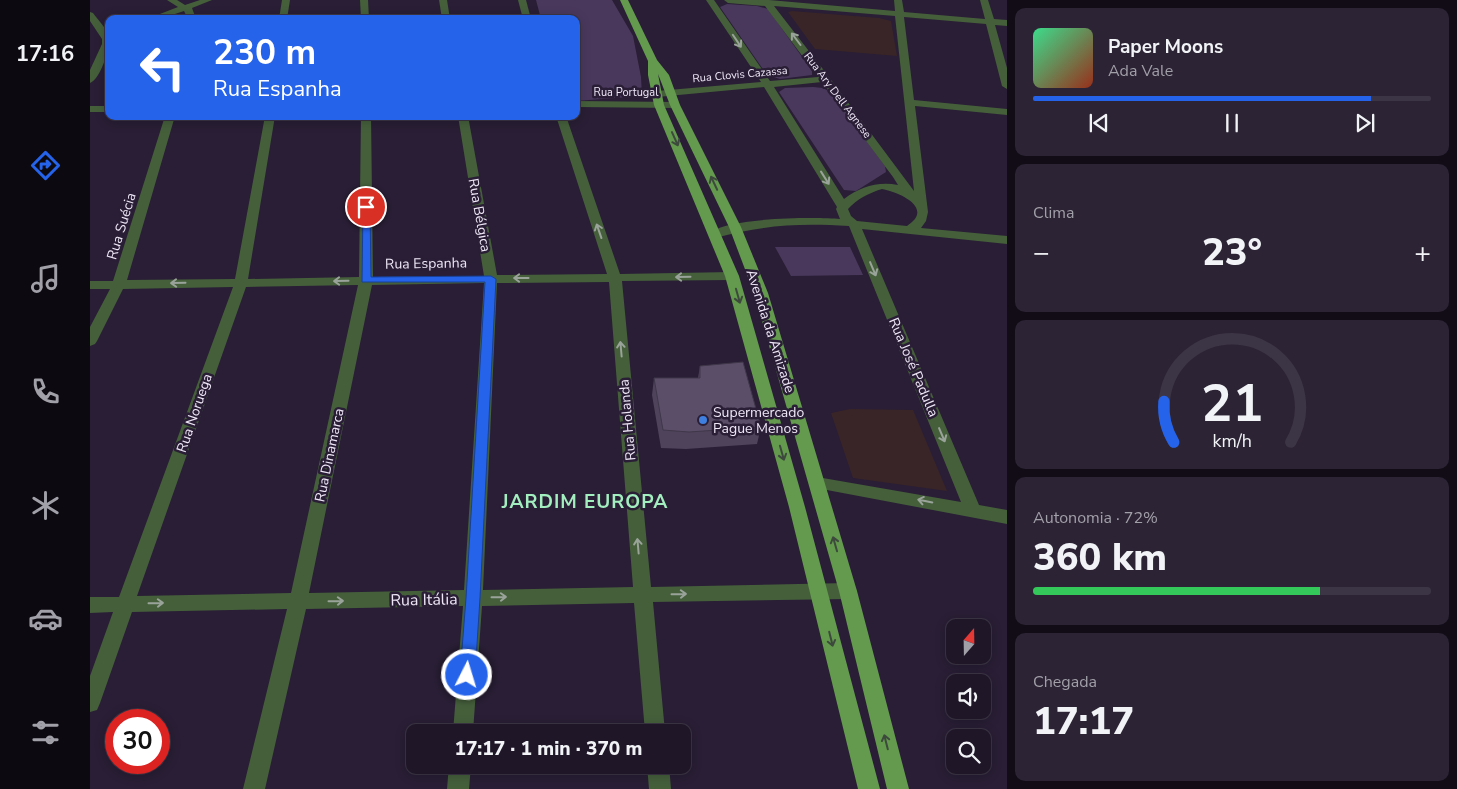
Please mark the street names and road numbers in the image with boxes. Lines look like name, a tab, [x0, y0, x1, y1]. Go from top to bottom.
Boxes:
street label: Rua Ary Dell Agnese	[800, 49, 875, 141]
street label: Rua Clovis Cazassa	[692, 63, 788, 86]
street label: Rua Portugal	[594, 85, 659, 100]
street label: Rua Bélgica	[464, 177, 495, 253]
street label: Rua Suécia	[102, 190, 141, 262]
street label: Rua Espanha	[385, 253, 467, 274]
street label: Avenida da Amizade	[742, 267, 799, 395]
street label: Rua José Padulla	[884, 315, 943, 420]
street label: Rua Noruega	[172, 371, 217, 455]
street label: Rua Holanda	[614, 378, 641, 462]
street label: Rua Dinamarca	[310, 406, 349, 504]
street label: Rua Itália	[390, 588, 458, 612]

